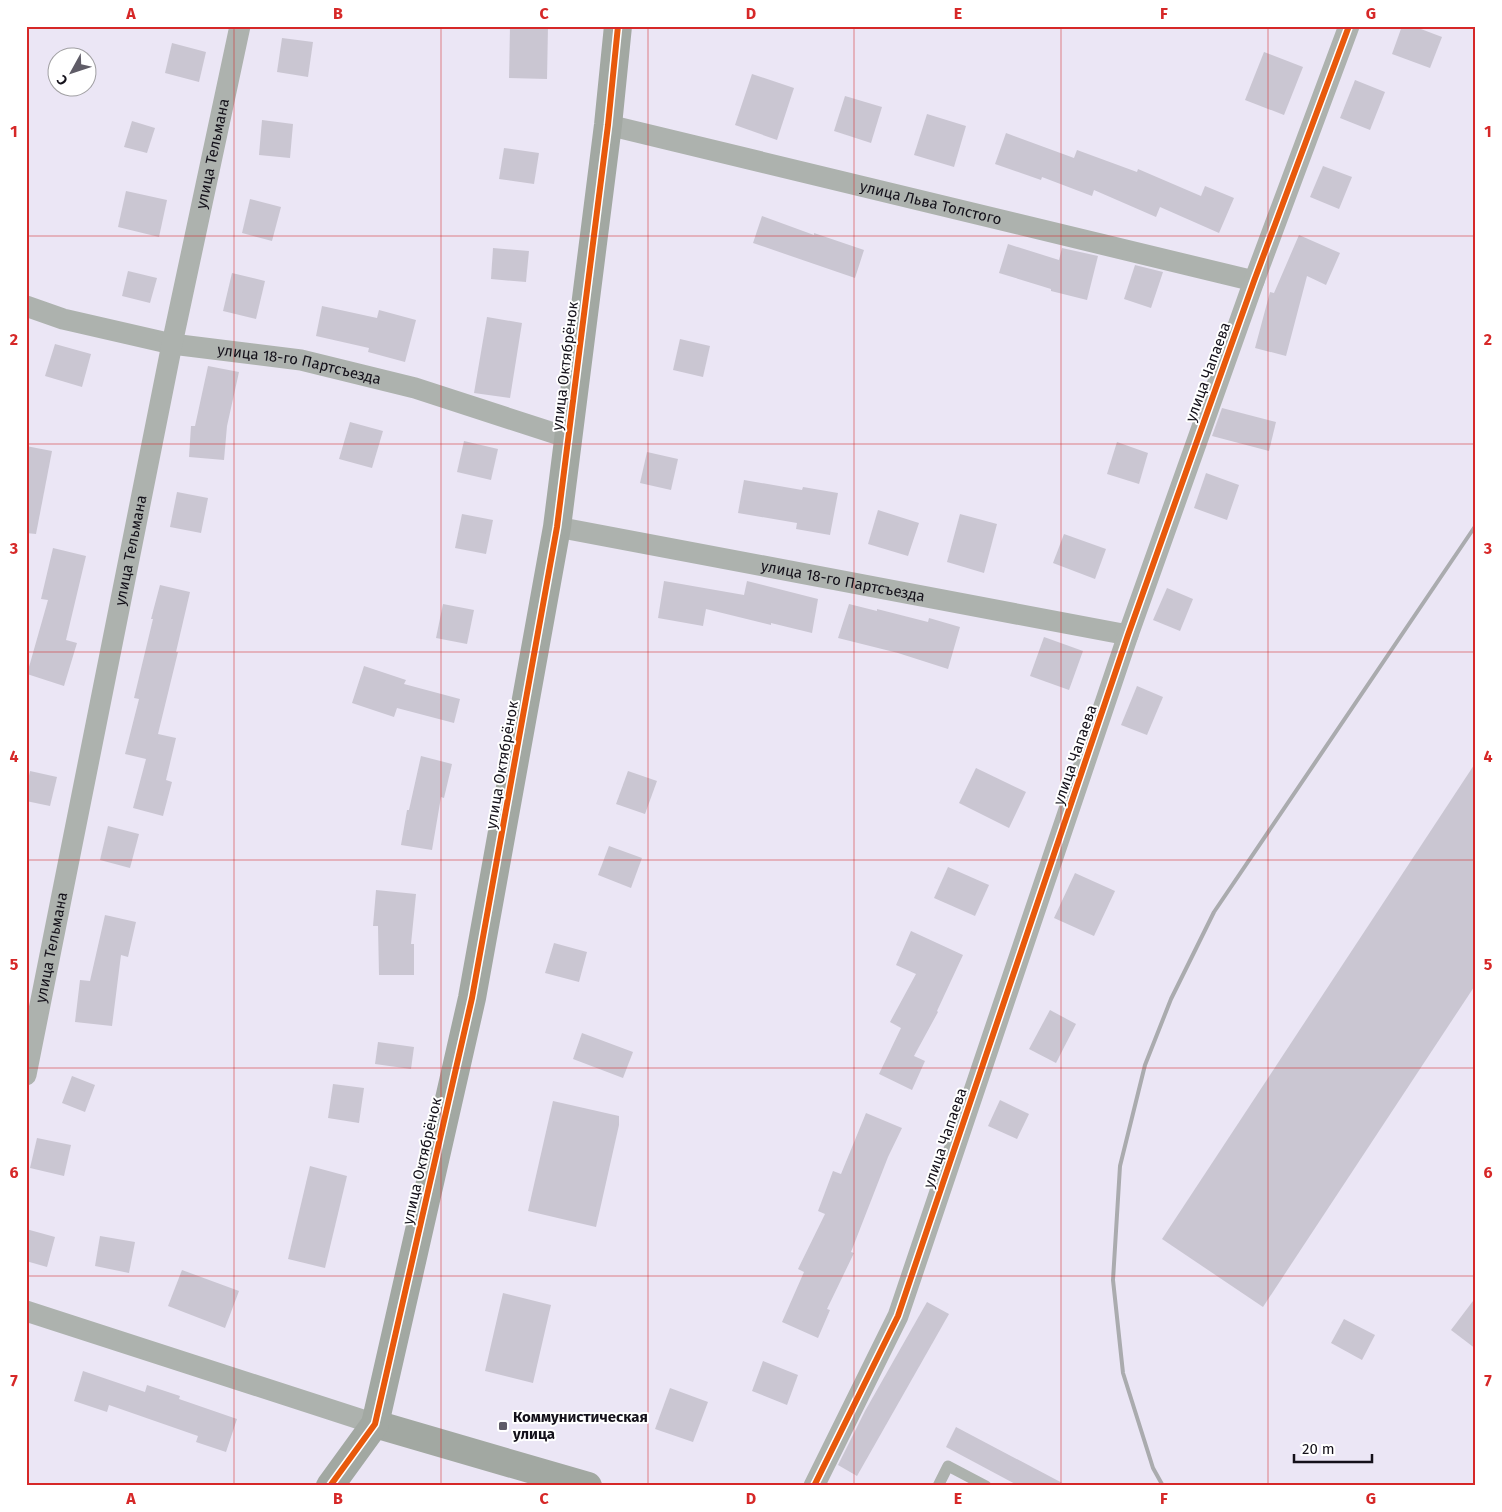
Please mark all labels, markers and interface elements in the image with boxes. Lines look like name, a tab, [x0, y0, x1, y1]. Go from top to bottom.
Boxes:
text: A	[125, 4, 136, 23]
text: B	[333, 4, 343, 23]
text: C	[539, 4, 549, 23]
text: D	[746, 4, 756, 23]
text: E	[954, 4, 962, 23]
text: F	[1160, 4, 1168, 23]
text: G	[1366, 4, 1376, 23]
north arrow	[48, 48, 98, 98]
text: С	[53, 71, 72, 89]
street label: улица Тельмана	[192, 97, 233, 211]
text: 1	[10, 122, 18, 141]
text: 1	[1484, 122, 1492, 141]
street label: улица Льва Толстого	[858, 177, 1003, 229]
street label: улица Октябрёнок	[548, 300, 582, 432]
street label: улица Чапаева	[1182, 320, 1234, 424]
text: 2	[10, 330, 18, 349]
text: 2	[1484, 330, 1492, 349]
street label: улица 18-го Партсъезда	[216, 341, 383, 388]
street label: улица Тельмана	[111, 493, 151, 607]
text: 3	[9, 539, 18, 558]
text: 3	[1483, 539, 1492, 558]
street label: улица 18-го Партсъезда	[759, 557, 926, 605]
street label: улица Октябрёнок	[482, 699, 522, 831]
street label: улица Чапаева	[1049, 703, 1101, 807]
text: 4	[9, 747, 19, 766]
text: 4	[1483, 747, 1493, 766]
street label: улица Тельмана	[32, 891, 71, 1004]
text: 5	[10, 955, 19, 974]
text: 5	[1484, 955, 1493, 974]
street label: улица Чапаева	[919, 1086, 971, 1190]
street label: улица Октябрёнок	[399, 1095, 445, 1226]
text: 6	[9, 1163, 19, 1182]
text: 6	[1483, 1163, 1493, 1182]
text: 7	[10, 1371, 18, 1390]
text: 7	[1484, 1371, 1492, 1390]
place label: Коммунистическая улица	[512, 1408, 648, 1443]
marker: Коммунистическая улица	[497, 1420, 509, 1432]
scale bar	[1294, 1432, 1372, 1464]
text: 20 m	[1302, 1440, 1335, 1458]
text: A	[125, 1489, 136, 1508]
text: B	[333, 1489, 343, 1508]
text: C	[539, 1489, 549, 1508]
text: D	[746, 1489, 756, 1508]
text: E	[954, 1489, 962, 1508]
text: F	[1160, 1489, 1168, 1508]
text: G	[1366, 1489, 1376, 1508]

